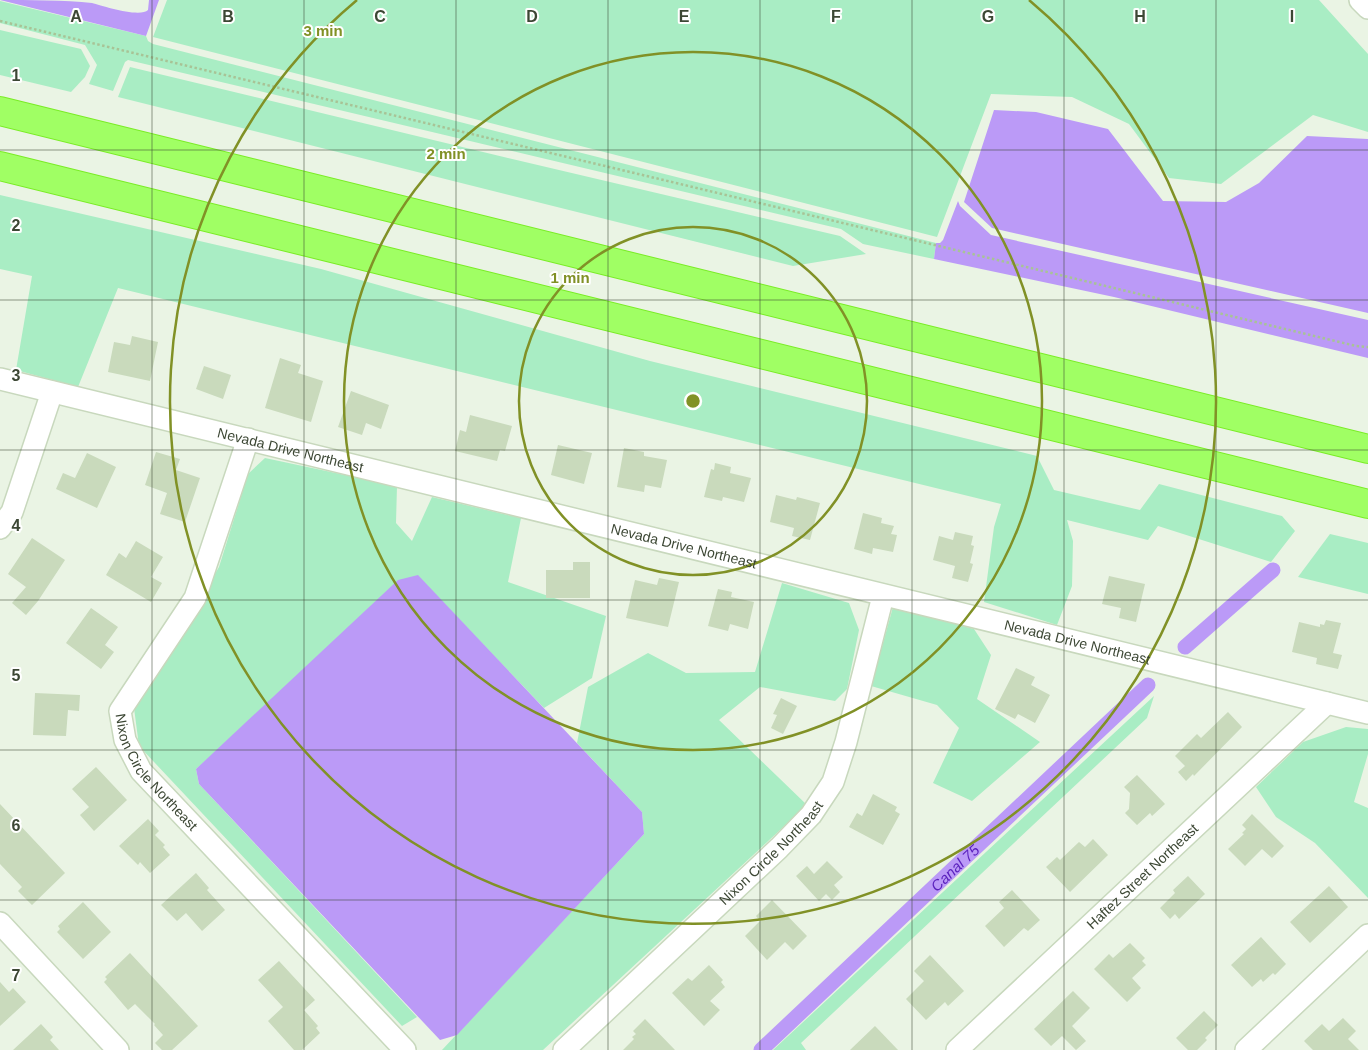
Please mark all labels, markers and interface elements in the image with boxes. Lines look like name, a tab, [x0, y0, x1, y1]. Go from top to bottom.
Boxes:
text: A	[70, 8, 82, 25]
text: B	[222, 8, 234, 25]
text: C	[374, 8, 386, 25]
text: D	[526, 8, 538, 25]
text: E	[679, 8, 690, 25]
text: F	[831, 8, 841, 25]
text: G	[982, 8, 994, 25]
text: H	[1134, 8, 1146, 25]
text: I	[1290, 8, 1294, 25]
text: 3 min	[303, 22, 343, 39]
text: 1	[12, 67, 21, 84]
text: 2 min	[426, 145, 466, 162]
text: 2	[12, 217, 21, 234]
text: 1 min	[550, 269, 590, 286]
text: 3	[12, 367, 21, 384]
centre of rings	[684, 392, 702, 410]
street label: Nevada Drive Northeast	[216, 424, 365, 475]
text: 4	[12, 517, 21, 534]
street label: Nevada Drive Northeast	[609, 520, 759, 572]
street label: Nevada Drive Northeast	[1003, 617, 1152, 668]
text: 5	[12, 667, 21, 684]
street label: Nixon Circle Northeast	[113, 712, 201, 834]
street label: Nixon Circle Northeast	[716, 798, 826, 908]
text: 6	[12, 817, 21, 834]
street label: Haftez Street Northeast	[1083, 820, 1201, 932]
water label: Canal 75	[927, 840, 983, 894]
text: 7	[12, 967, 21, 984]

